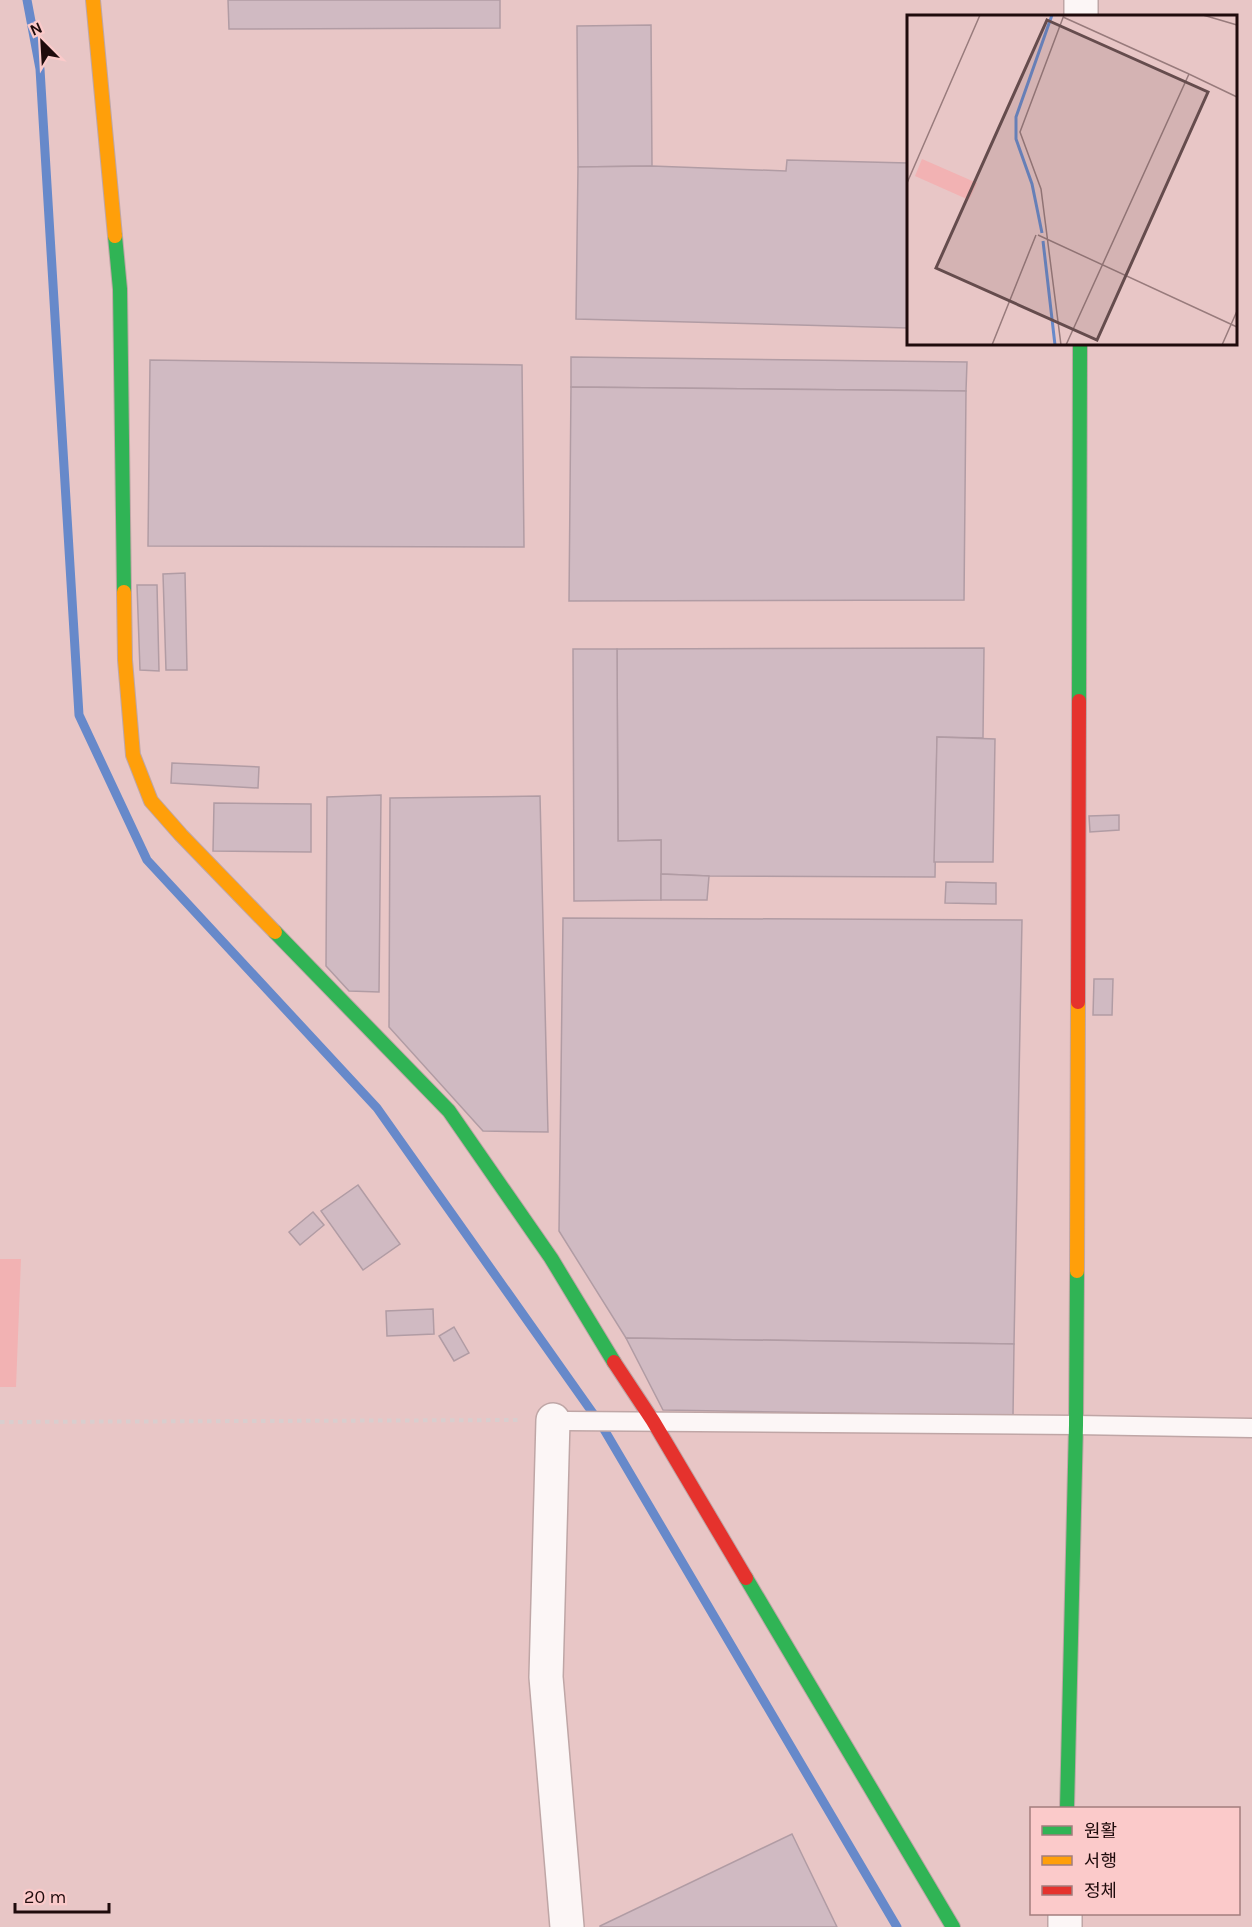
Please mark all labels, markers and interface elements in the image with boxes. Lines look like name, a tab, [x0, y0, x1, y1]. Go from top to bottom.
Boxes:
north arrow	[12, 12, 72, 72]
inset map	[907, 15, 1237, 345]
text: N	[27, 18, 45, 40]
legend	[1030, 1807, 1240, 1915]
text: 원활	[1084, 1820, 1117, 1842]
text: 서행	[1084, 1850, 1117, 1872]
scale bar	[15, 1876, 110, 1914]
text: 정체	[1084, 1880, 1117, 1902]
text: 20 m	[24, 1886, 66, 1908]

